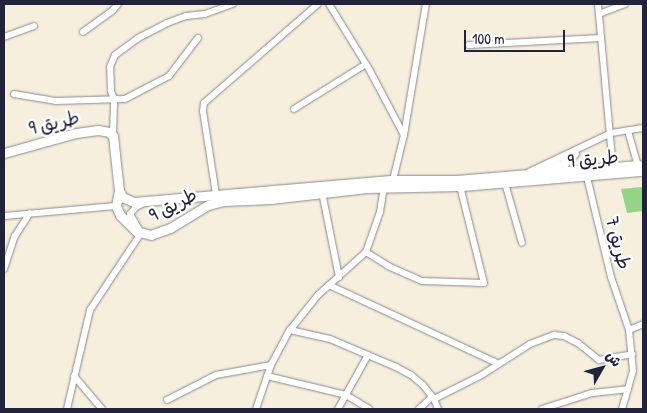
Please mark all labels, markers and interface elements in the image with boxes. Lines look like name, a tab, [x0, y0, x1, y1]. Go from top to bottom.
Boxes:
scale bar	[467, 20, 568, 52]
text: 100 m	[472, 28, 505, 49]
street label: طريق 9	[26, 106, 82, 140]
street label: 9 طريق	[566, 145, 620, 173]
street label: 9 طريق	[145, 183, 201, 227]
street label: 7 طريق	[600, 214, 636, 272]
north arrow	[577, 343, 627, 393]
text: ش	[602, 347, 626, 370]

